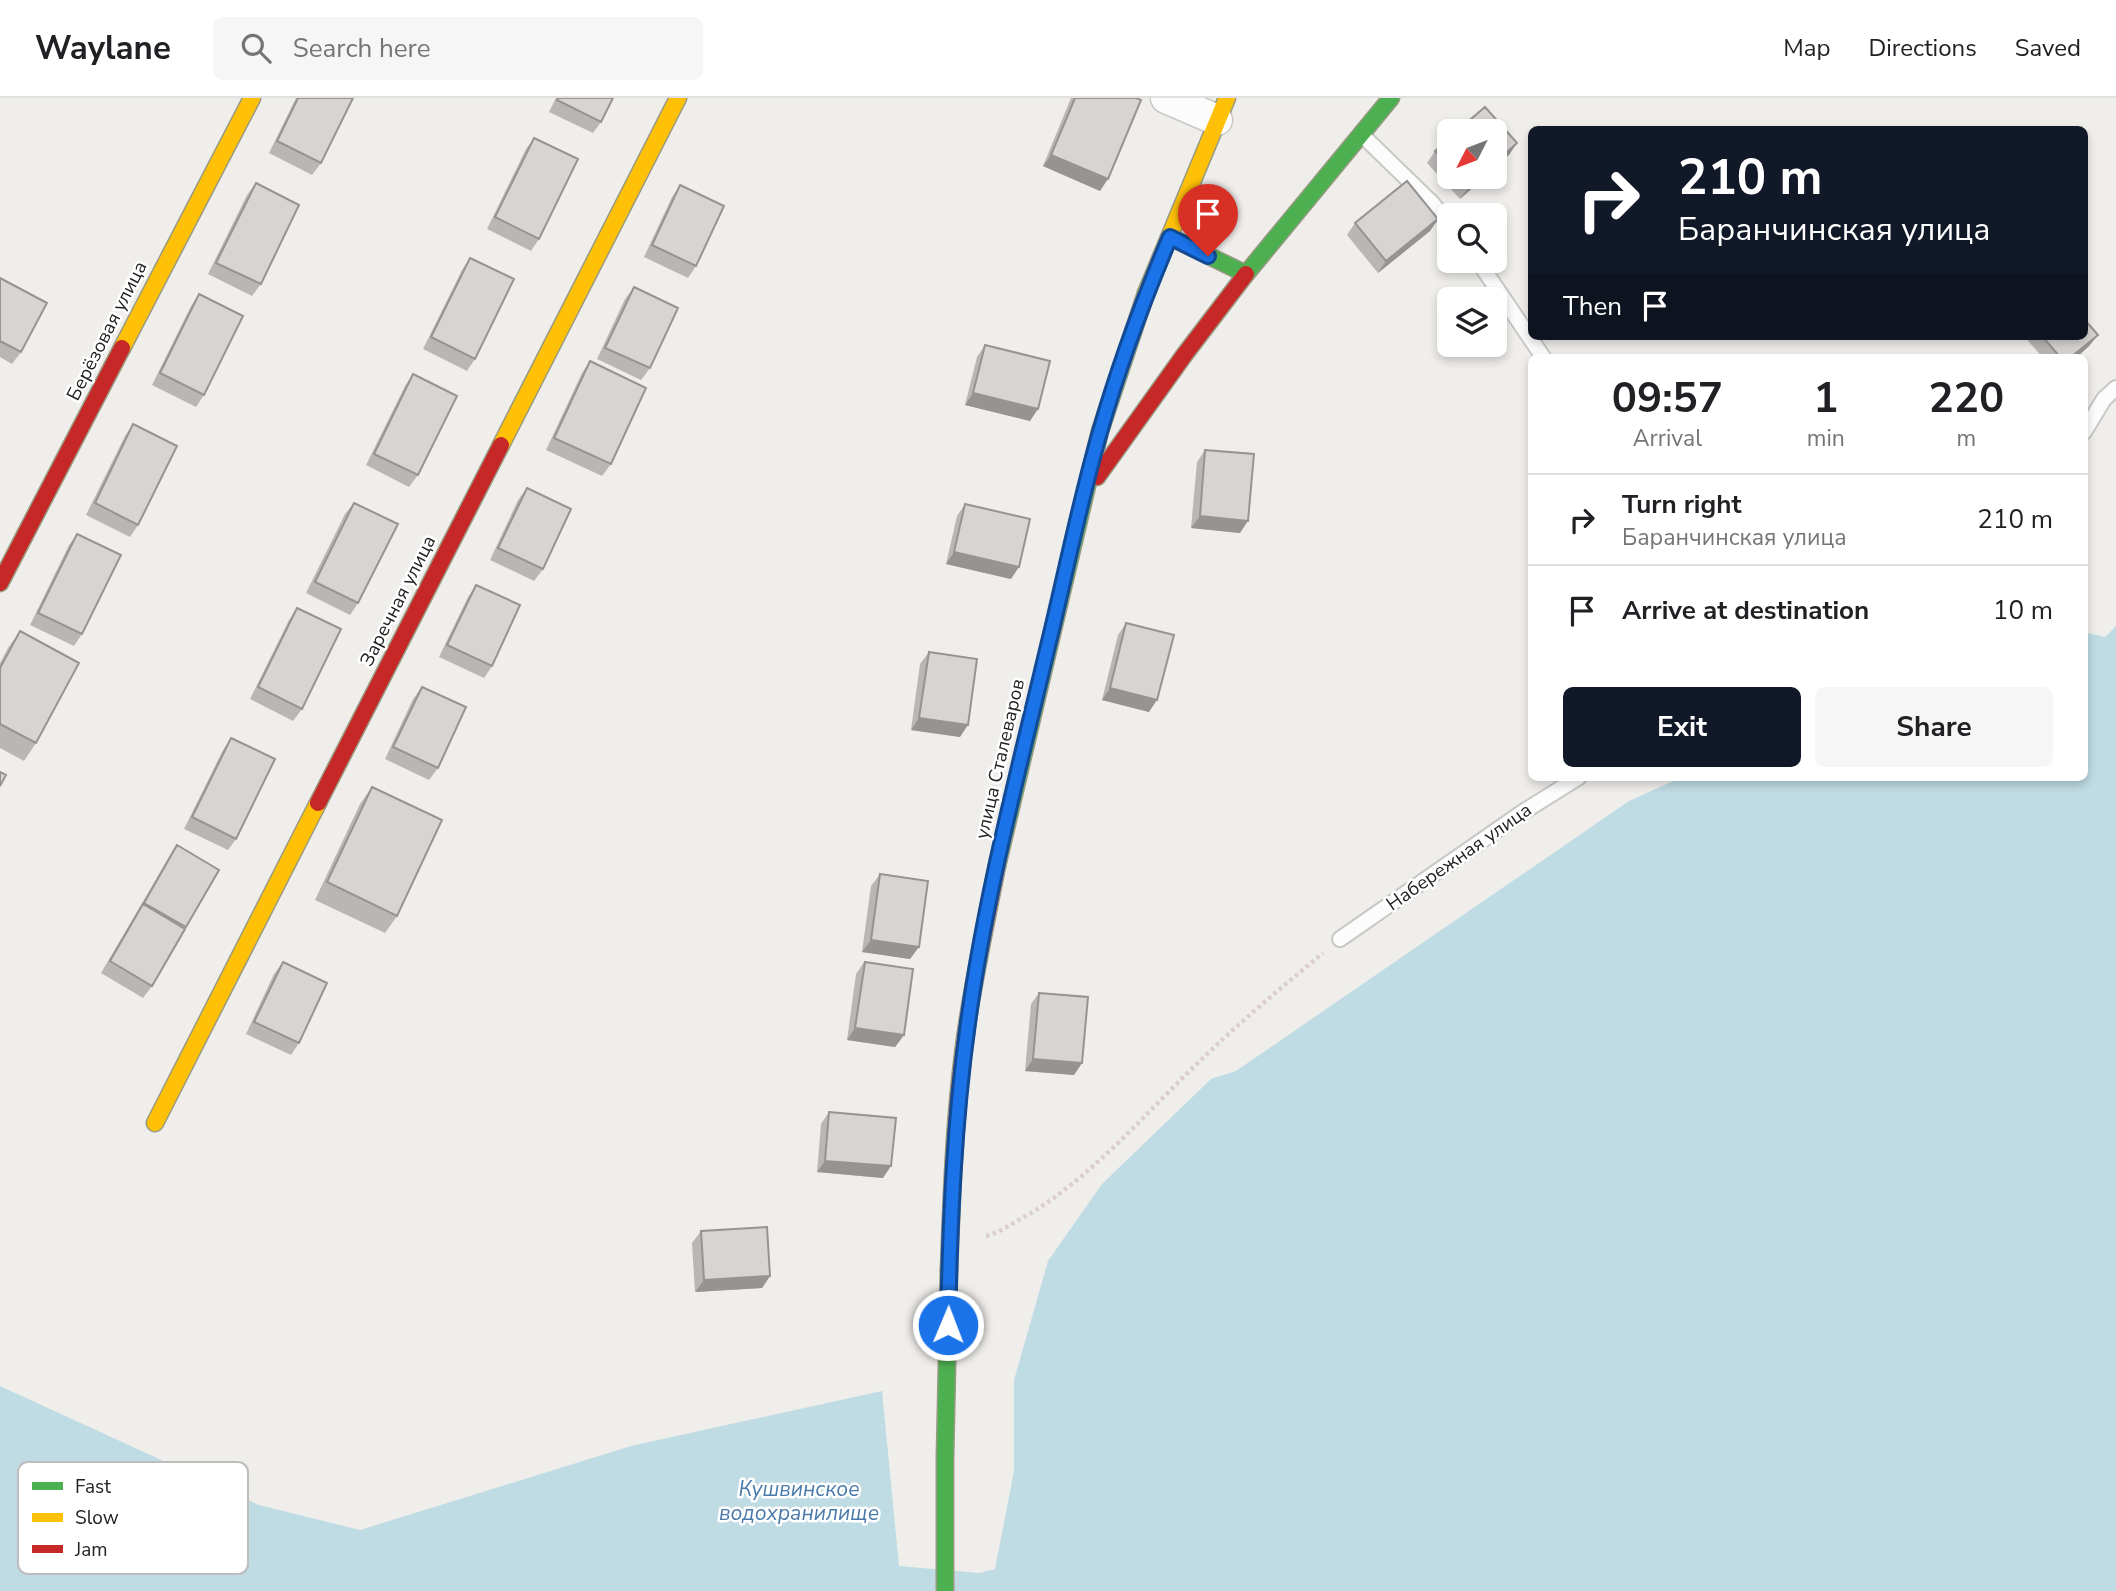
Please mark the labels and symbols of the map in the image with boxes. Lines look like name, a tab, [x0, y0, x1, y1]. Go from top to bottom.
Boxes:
north arrow	[1437, 119, 1507, 189]
pin	[1178, 184, 1238, 256]
street label: Берёзовая улица	[61, 257, 153, 405]
street label: Заречная улица	[354, 531, 442, 671]
street label: улица Сталеваров	[969, 676, 1031, 842]
street label: Набережная улица	[1381, 797, 1537, 917]
position arrow	[911, 1288, 985, 1362]
legend	[18, 1462, 248, 1574]
text: Fast	[75, 1474, 111, 1500]
water label: Кушвинское водохранилище	[719, 1475, 879, 1527]
text: Slow	[75, 1505, 119, 1531]
text: Jam	[74, 1537, 108, 1563]

